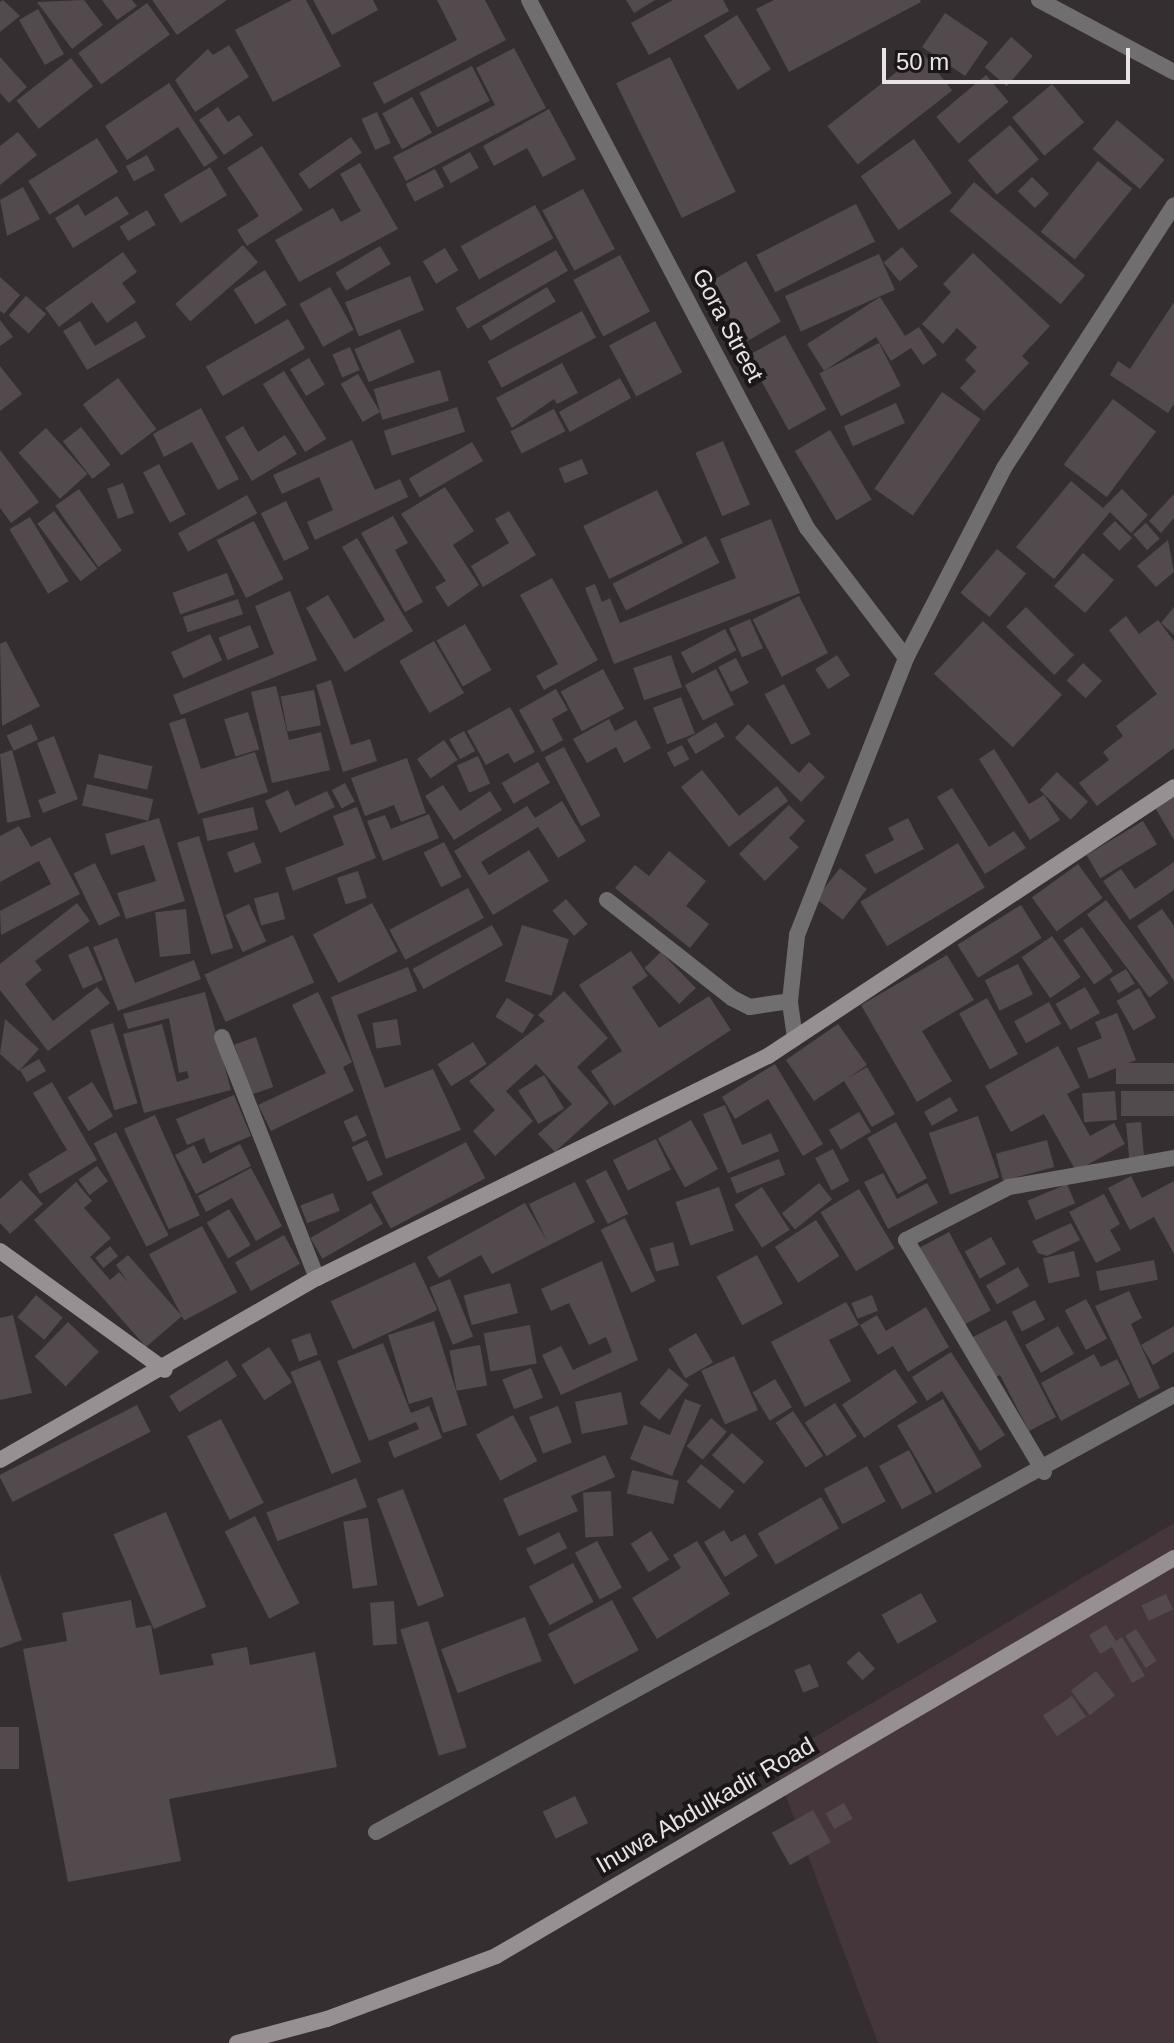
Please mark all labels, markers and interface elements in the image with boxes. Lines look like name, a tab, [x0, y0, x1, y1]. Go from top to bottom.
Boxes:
scale bar	[886, 32, 1134, 82]
text: 50 m	[896, 48, 949, 75]
street label: Gora Street	[686, 263, 770, 387]
street label: Inuwa Abdulkadir Road	[590, 1730, 820, 1880]

